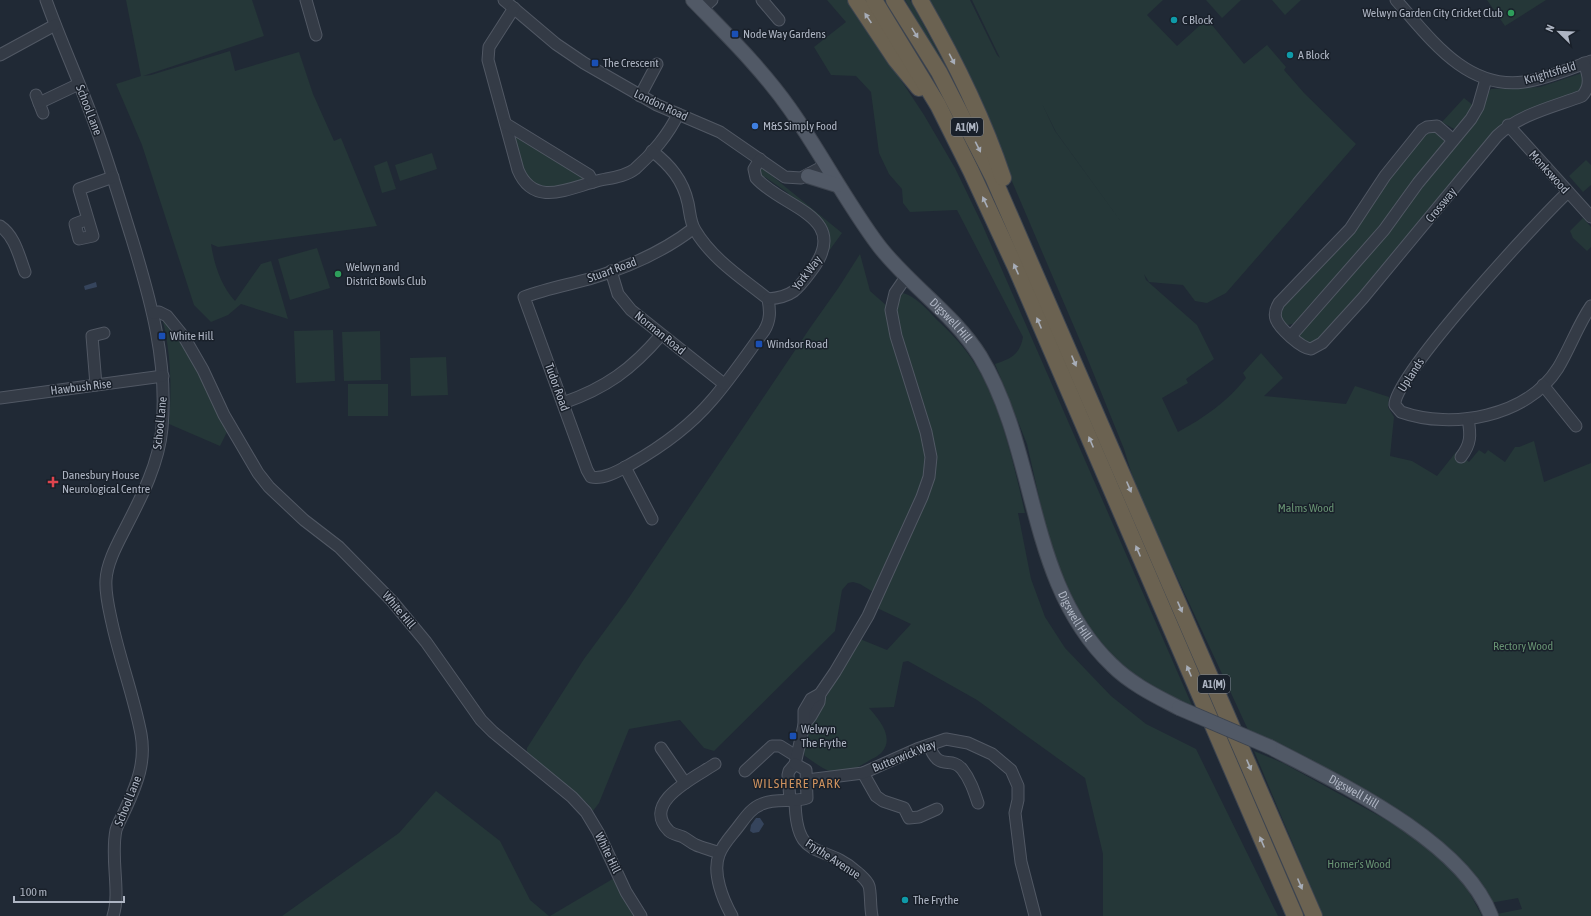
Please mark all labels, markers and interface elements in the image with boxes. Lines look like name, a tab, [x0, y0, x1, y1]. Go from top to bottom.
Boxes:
place label: Welwyn Garden City Cricket Club	[1363, 6, 1503, 20]
marker: Welwyn Garden City Cricket Club	[1506, 8, 1516, 18]
north arrow	[1539, 12, 1579, 52]
one-way arrow	[864, 13, 872, 23]
place label: C Block	[1182, 13, 1214, 27]
marker: C Block	[1169, 15, 1179, 25]
text: N	[1543, 23, 1557, 33]
place label: Node Way Gardens	[743, 27, 826, 41]
one-way arrow	[912, 27, 919, 39]
marker: Node Way Gardens	[730, 29, 740, 39]
place label: A Block	[1298, 48, 1330, 62]
marker: A Block	[1285, 50, 1295, 60]
one-way arrow	[949, 53, 956, 65]
place label: The Crescent	[603, 56, 659, 70]
marker: The Crescent	[590, 58, 600, 68]
street label: Knightsfield	[1522, 59, 1578, 87]
street label: School Lane	[73, 83, 105, 137]
street label: London Road	[632, 86, 690, 124]
road number: A1(M)	[951, 118, 983, 136]
place label: M&S Simply Food	[763, 119, 837, 133]
marker: M&S Simply Food	[750, 121, 760, 131]
one-way arrow	[974, 141, 981, 153]
street label: Monkswood	[1526, 148, 1572, 196]
street label: Crossway	[1423, 185, 1459, 225]
one-way arrow	[982, 197, 988, 208]
street label: York Way	[789, 253, 825, 293]
street label: Stuart Road	[585, 255, 639, 285]
place label: Welwyn and District Bowls Club	[346, 260, 427, 288]
one-way arrow	[1013, 263, 1019, 275]
marker: Welwyn and District Bowls Club	[333, 269, 343, 279]
street label: Digswell Hill	[927, 295, 976, 346]
street label: Norman Road	[632, 308, 688, 358]
one-way arrow	[1036, 317, 1042, 329]
place label: White Hill	[170, 329, 215, 343]
marker: White Hill	[157, 331, 167, 341]
place label: Windsor Road	[767, 337, 828, 351]
marker: Windsor Road	[754, 339, 764, 349]
one-way arrow	[1071, 356, 1077, 368]
street label: Uplands	[1395, 356, 1427, 394]
street label: Tudor Road	[542, 361, 572, 413]
street label: Hawbush Rise	[50, 376, 112, 398]
street label: School Lane	[150, 396, 170, 450]
one-way arrow	[1087, 436, 1093, 448]
place label: Danesbury House Neurological Centre	[62, 468, 150, 496]
marker: Danesbury House Neurological Centre	[47, 476, 59, 488]
one-way arrow	[1126, 482, 1132, 494]
park label: Malms Wood	[1278, 501, 1334, 515]
one-way arrow	[1134, 545, 1140, 557]
street label: White Hill	[380, 589, 419, 632]
street label: Digswell Hill	[1055, 589, 1095, 644]
one-way arrow	[1177, 601, 1183, 613]
park label: Rectory Wood	[1493, 639, 1553, 653]
one-way arrow	[1186, 665, 1192, 676]
road number: A1(M)	[1198, 675, 1230, 693]
place label: Welwyn The Frythe	[801, 722, 847, 750]
marker: Welwyn The Frythe	[788, 731, 798, 741]
street label: Butterwick Way	[870, 737, 938, 775]
one-way arrow	[1246, 759, 1252, 770]
street label: Digswell Hill	[1326, 772, 1382, 812]
street label: School Lane	[112, 774, 144, 828]
district label: WILSHERE PARK	[753, 776, 841, 791]
street label: White Hill	[592, 830, 624, 876]
one-way arrow	[1259, 835, 1265, 847]
street label: Frythe Avenue	[803, 836, 863, 882]
park label: Homer's Wood	[1327, 857, 1391, 871]
scale bar	[14, 878, 124, 904]
one-way arrow	[1298, 878, 1304, 890]
text: 100 m	[20, 885, 47, 899]
place label: The Frythe	[913, 893, 959, 907]
marker: The Frythe	[900, 895, 910, 905]

